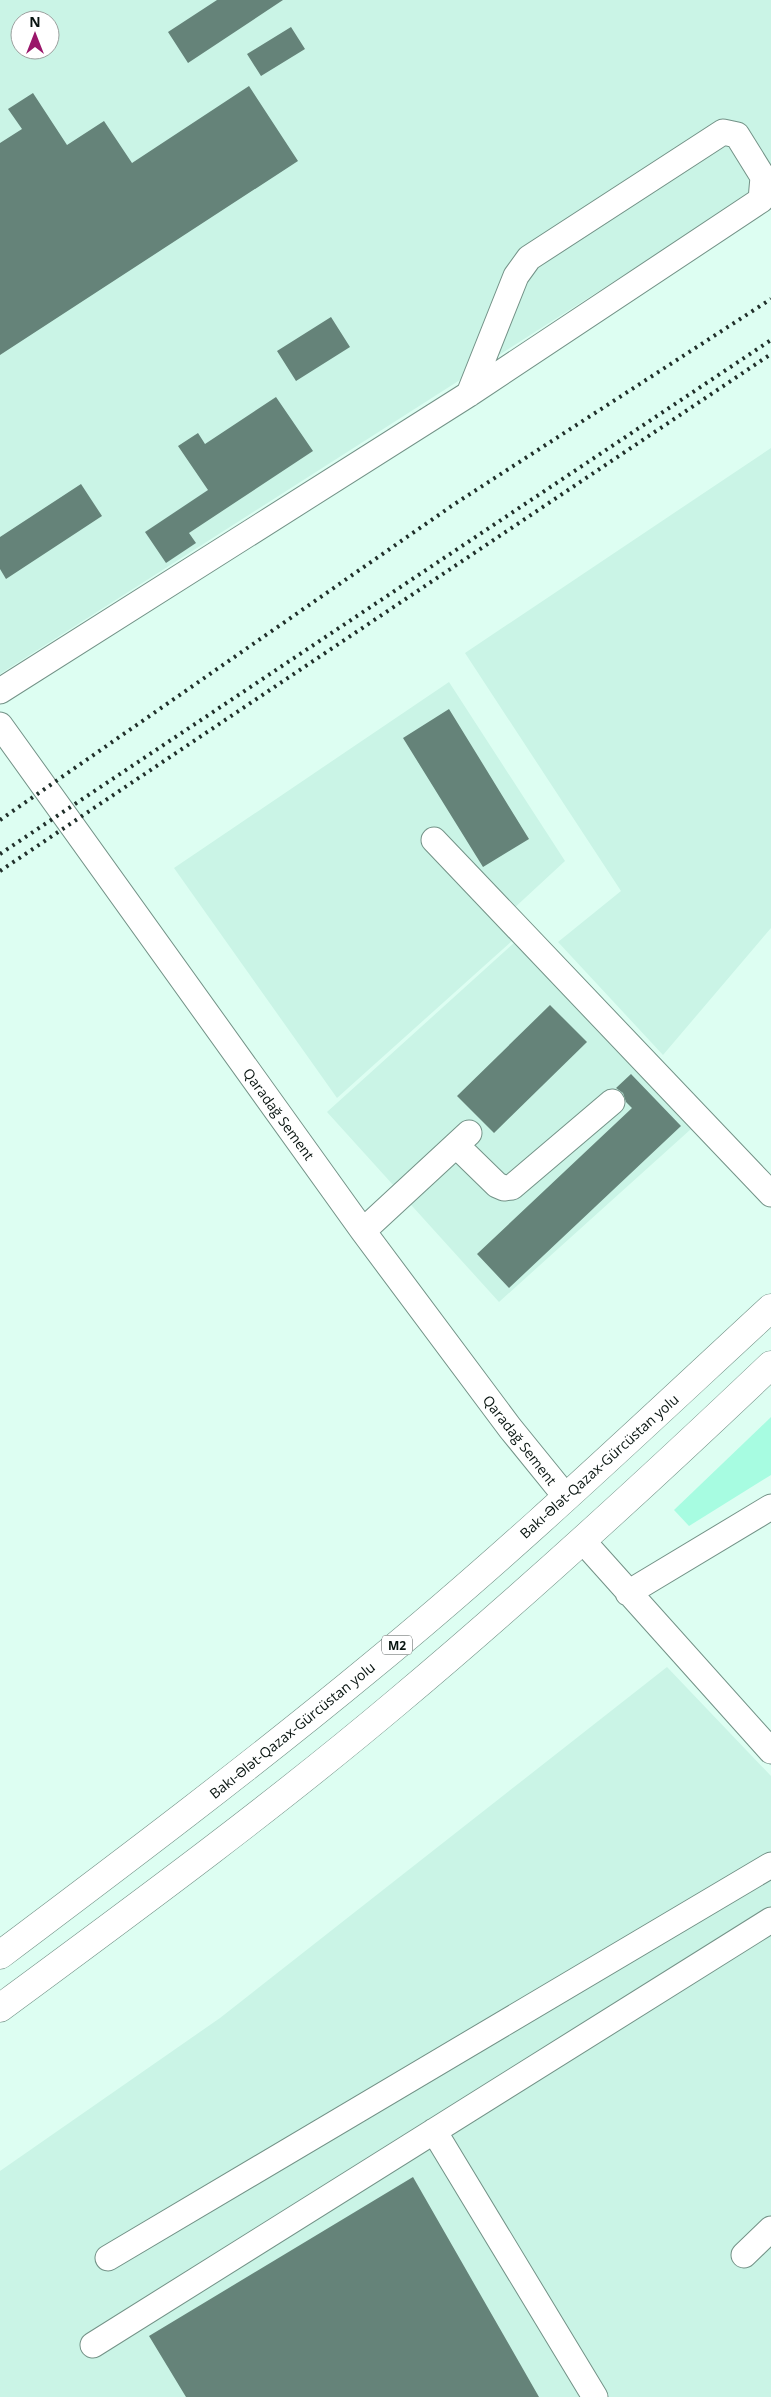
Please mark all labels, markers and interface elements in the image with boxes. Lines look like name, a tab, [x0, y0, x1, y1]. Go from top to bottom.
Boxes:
north arrow	[10, 10, 60, 60]
text: N	[29, 12, 41, 31]
street label: Qaradağ Sement	[239, 1064, 319, 1164]
street label: Bakı-Ələt-Qazax-Gürcüstan yolu	[516, 1390, 682, 1542]
street label: Qaradağ Sement	[479, 1391, 561, 1489]
road number: M2	[382, 1636, 412, 1654]
street label: Bakı-Ələt-Qazax-Gürcüstan yolu	[205, 1657, 379, 1803]

